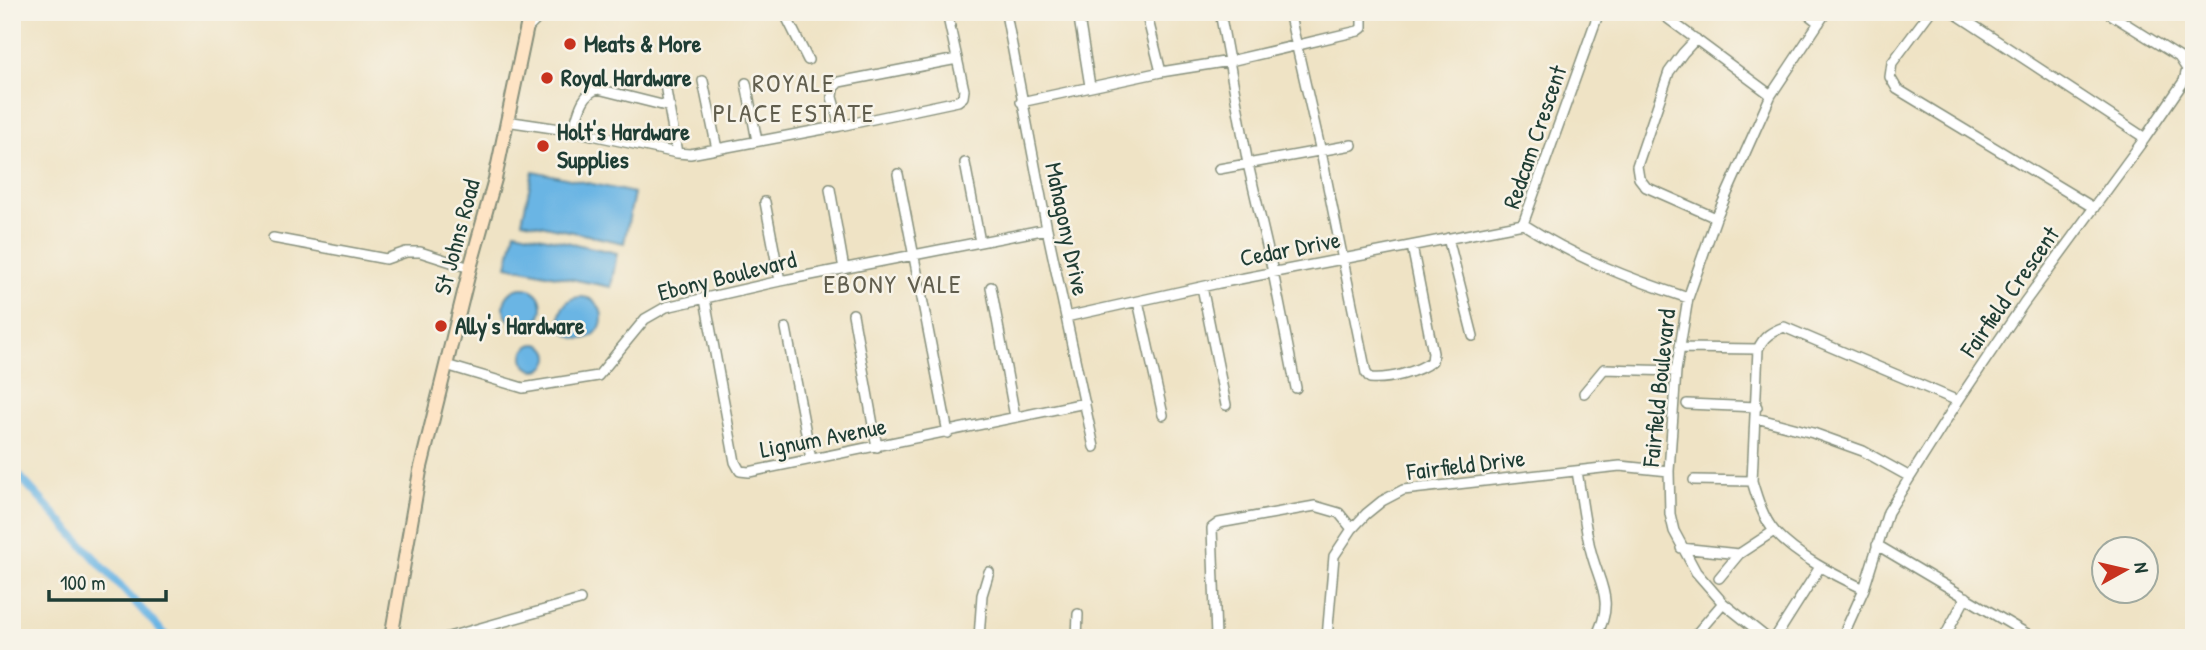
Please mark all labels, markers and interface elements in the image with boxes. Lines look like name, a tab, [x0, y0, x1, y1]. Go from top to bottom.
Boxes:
place label: Meats & More	[584, 27, 702, 59]
marker: Meats & More	[562, 36, 578, 52]
street label: Redcam Crescent	[1495, 60, 1574, 213]
place label: Royal Hardware	[561, 61, 692, 94]
district label: ROYALE PLACE ESTATE	[713, 65, 875, 130]
marker: Royal Hardware	[539, 70, 555, 86]
place label: Holt's Hardware Supplies	[557, 115, 690, 176]
marker: Holt's Hardware Supplies	[535, 138, 551, 154]
street label: Mahagony Drive	[1038, 159, 1098, 299]
street label: St Johns Road	[425, 175, 487, 298]
street label: Fairfield Crescent	[1952, 219, 2066, 364]
street label: Cedar Drive	[1237, 223, 1343, 273]
street label: Ebony Boulevard	[654, 242, 799, 308]
district label: EBONY VALE	[824, 266, 962, 301]
street label: Fairfield Boulevard	[1634, 307, 1682, 469]
place label: Ally's Hardware	[455, 309, 585, 342]
marker: Ally's Hardware	[433, 318, 449, 334]
street label: Lignum Avenue	[757, 409, 889, 465]
street label: Fairfield Drive	[1404, 441, 1527, 487]
north arrow	[2090, 534, 2160, 604]
scale bar	[49, 559, 166, 603]
text: N	[2128, 561, 2155, 574]
text: 100 m	[60, 568, 106, 597]

